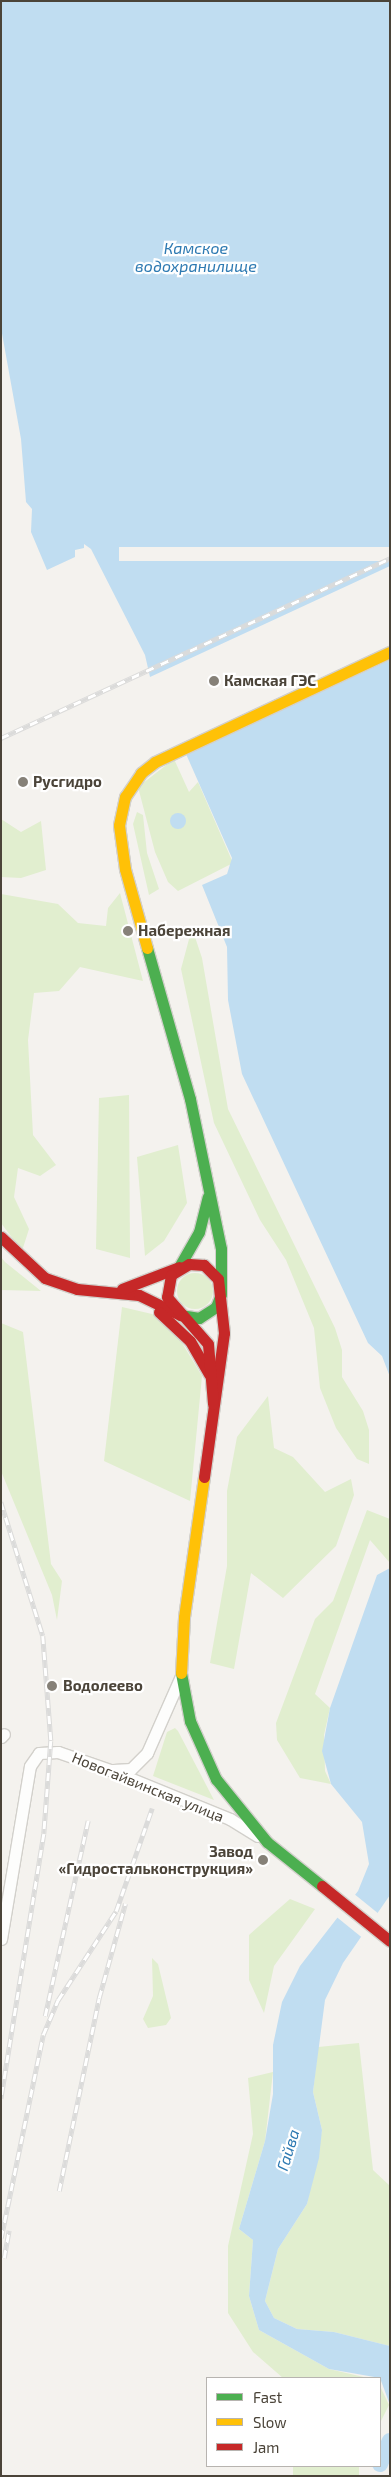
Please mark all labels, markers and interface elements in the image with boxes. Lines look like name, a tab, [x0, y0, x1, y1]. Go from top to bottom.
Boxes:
water label: Камское водохранилище	[135, 238, 257, 276]
place label: Камская ГЭС	[224, 672, 316, 690]
marker: Камская ГЭС	[208, 675, 220, 687]
place label: Русгидро	[33, 773, 102, 791]
marker: Русгидро	[17, 776, 29, 788]
place label: Набережная	[138, 922, 230, 940]
marker: Набережная	[122, 925, 134, 937]
place label: Водолеево	[63, 1677, 143, 1695]
marker: Водолеево	[45, 1679, 59, 1693]
street label: Новогайвинская улица	[69, 1748, 227, 1826]
place label: Завод «Гидростальконструкция»	[59, 1842, 253, 1877]
marker: Завод «Гидростальконструкция»	[257, 1854, 269, 1866]
water label: Гайва	[273, 2127, 303, 2173]
legend	[206, 2377, 381, 2467]
text: Fast	[253, 2388, 282, 2406]
text: Slow	[253, 2413, 287, 2431]
text: Jam	[253, 2438, 279, 2456]

